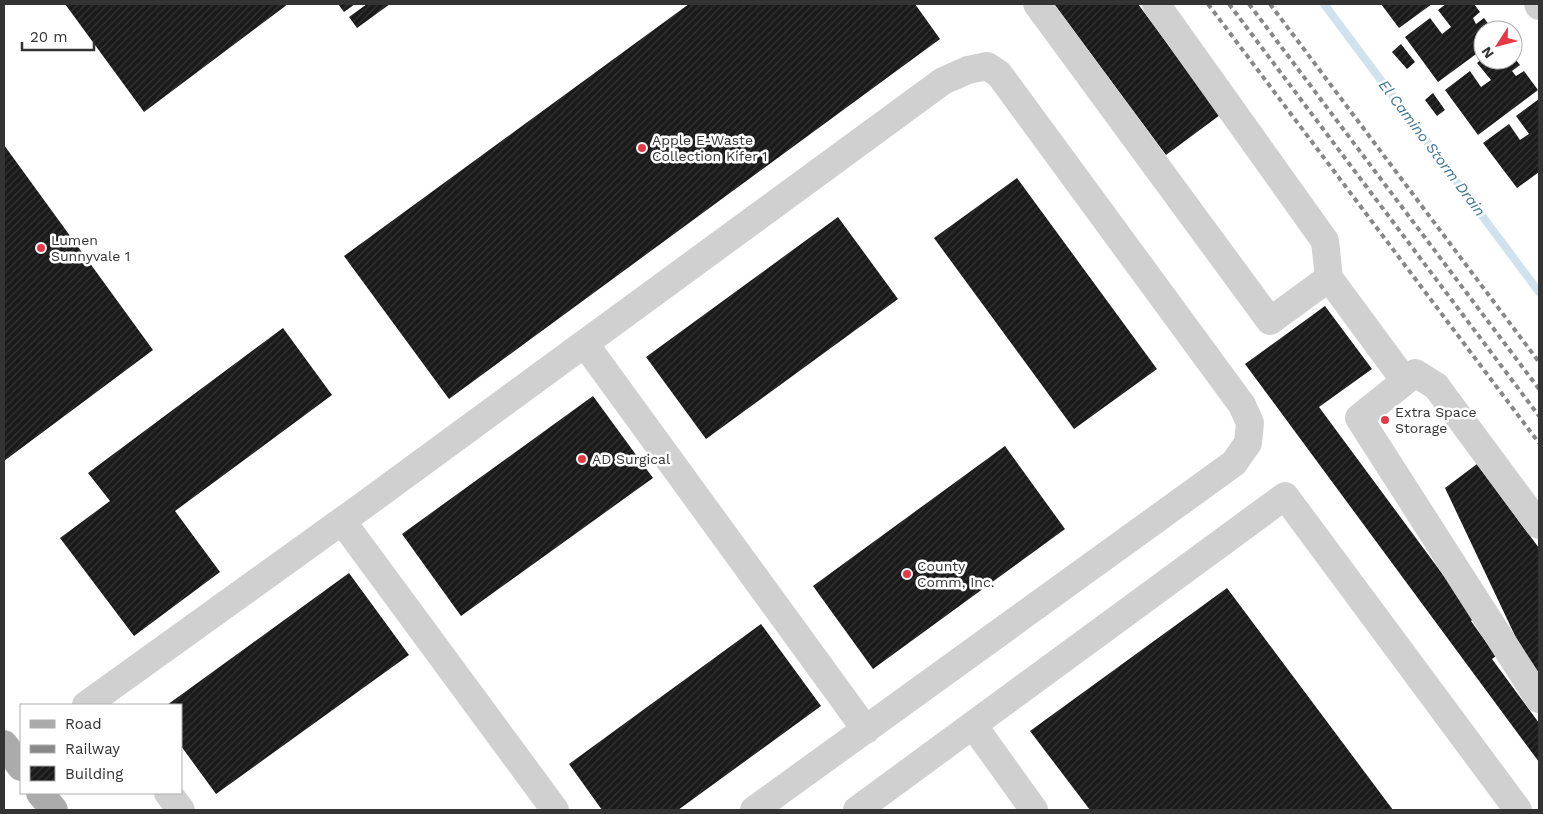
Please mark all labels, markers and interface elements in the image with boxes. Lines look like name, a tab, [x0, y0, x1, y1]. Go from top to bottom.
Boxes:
scale bar	[22, 20, 95, 52]
north arrow	[1473, 20, 1523, 70]
text: 20 m	[30, 28, 68, 46]
text: N	[1478, 44, 1497, 62]
water label: El Camino Storm Drain	[1375, 76, 1489, 220]
place label: Apple E-Waste Collection Kifer 1	[652, 132, 768, 164]
marker: Apple E-Waste Collection Kifer 1	[636, 142, 648, 154]
place label: Lumen Sunnyvale 1	[51, 232, 130, 264]
marker: Lumen Sunnyvale 1	[35, 242, 47, 254]
place label: Extra Space Storage	[1395, 404, 1477, 436]
marker: Extra Space Storage	[1379, 414, 1391, 426]
place label: AD Surgical	[592, 451, 671, 467]
marker: AD Surgical	[576, 453, 588, 465]
place label: County Comm, Inc.	[917, 558, 995, 590]
marker: County Comm, Inc.	[901, 568, 913, 580]
legend	[20, 704, 182, 794]
text: Road	[65, 715, 102, 733]
text: Railway	[65, 740, 120, 758]
text: Building	[65, 765, 123, 783]

